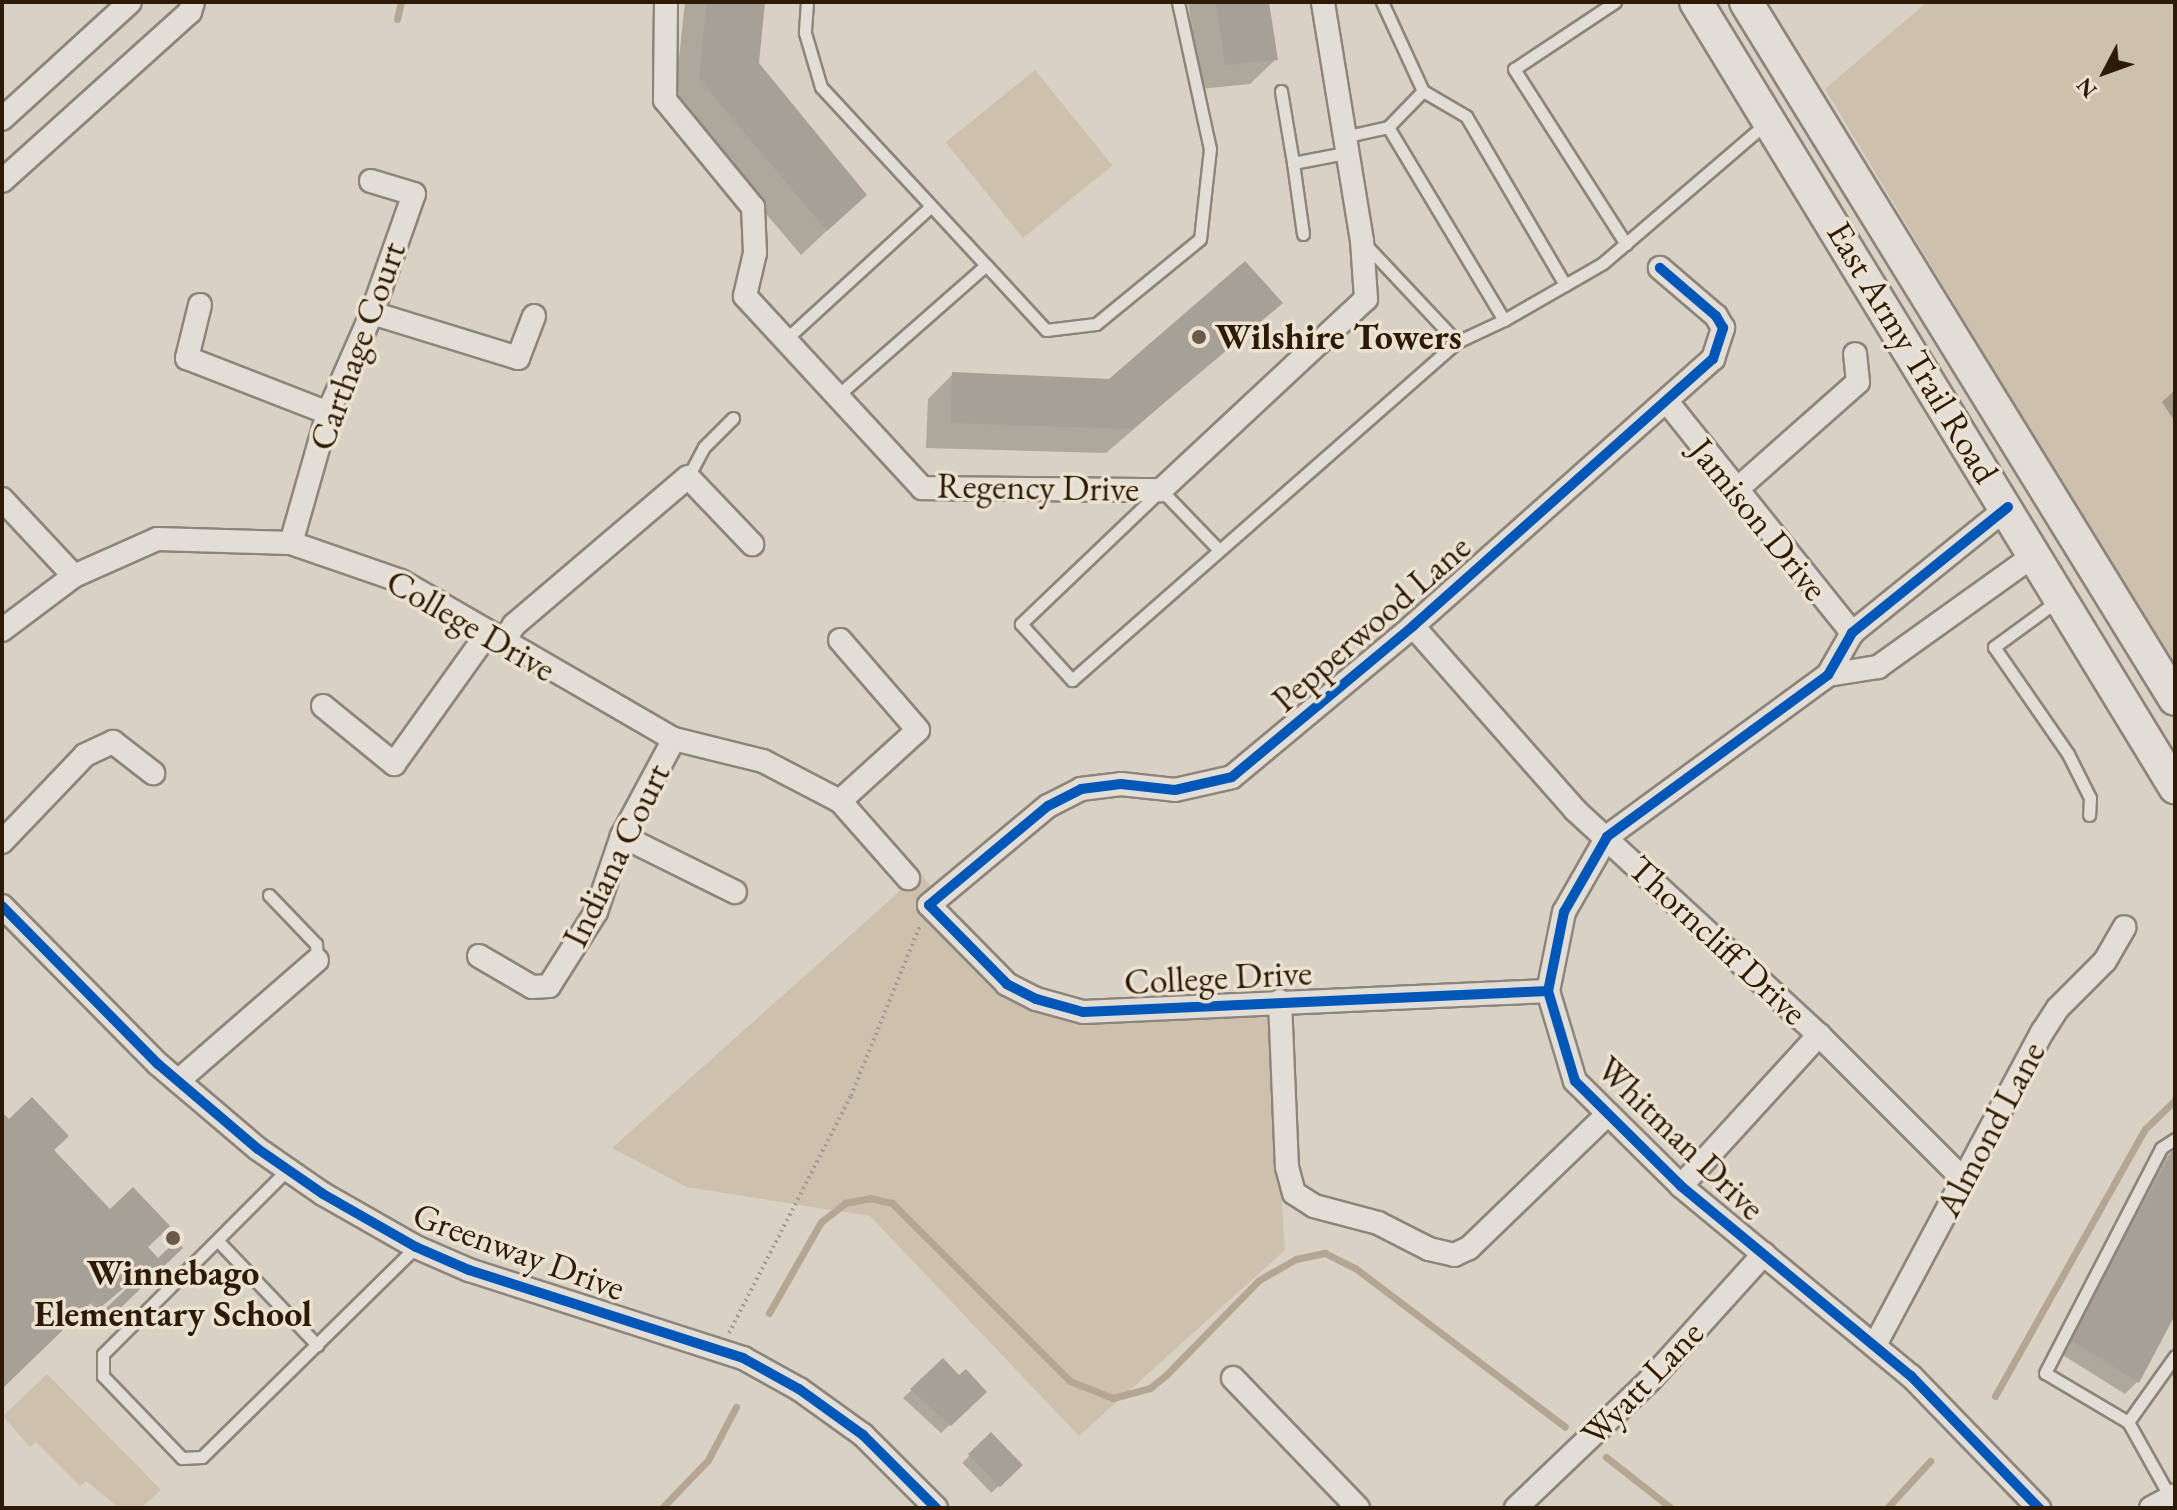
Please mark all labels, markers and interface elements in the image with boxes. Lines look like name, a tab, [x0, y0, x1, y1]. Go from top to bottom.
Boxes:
north arrow	[2065, 32, 2145, 112]
text: N	[2070, 72, 2103, 104]
street label: East Army Trail Road	[1818, 213, 2008, 491]
street label: Carthage Court	[299, 236, 415, 456]
place label: Wilshire Towers	[1215, 315, 1462, 359]
marker: Wilshire Towers	[1190, 328, 1208, 346]
street label: Jamison Drive	[1681, 429, 1837, 609]
street label: Regency Drive	[937, 464, 1139, 510]
street label: Pepperwood Lane	[1263, 525, 1479, 721]
street label: College Drive	[379, 559, 563, 691]
street label: Indiana Court	[553, 756, 679, 954]
street label: Thorncliff Drive	[1620, 846, 1816, 1034]
street label: College Drive	[1123, 951, 1313, 1003]
street label: Almond Lane	[1926, 1034, 2054, 1224]
street label: Whitman Drive	[1588, 1047, 1774, 1229]
street label: Greenway Drive	[407, 1193, 631, 1309]
marker: Winnebago Elementary School	[164, 1229, 182, 1247]
place label: Winnebago Elementary School	[34, 1250, 312, 1335]
street label: Wyatt Lane	[1572, 1311, 1712, 1455]

